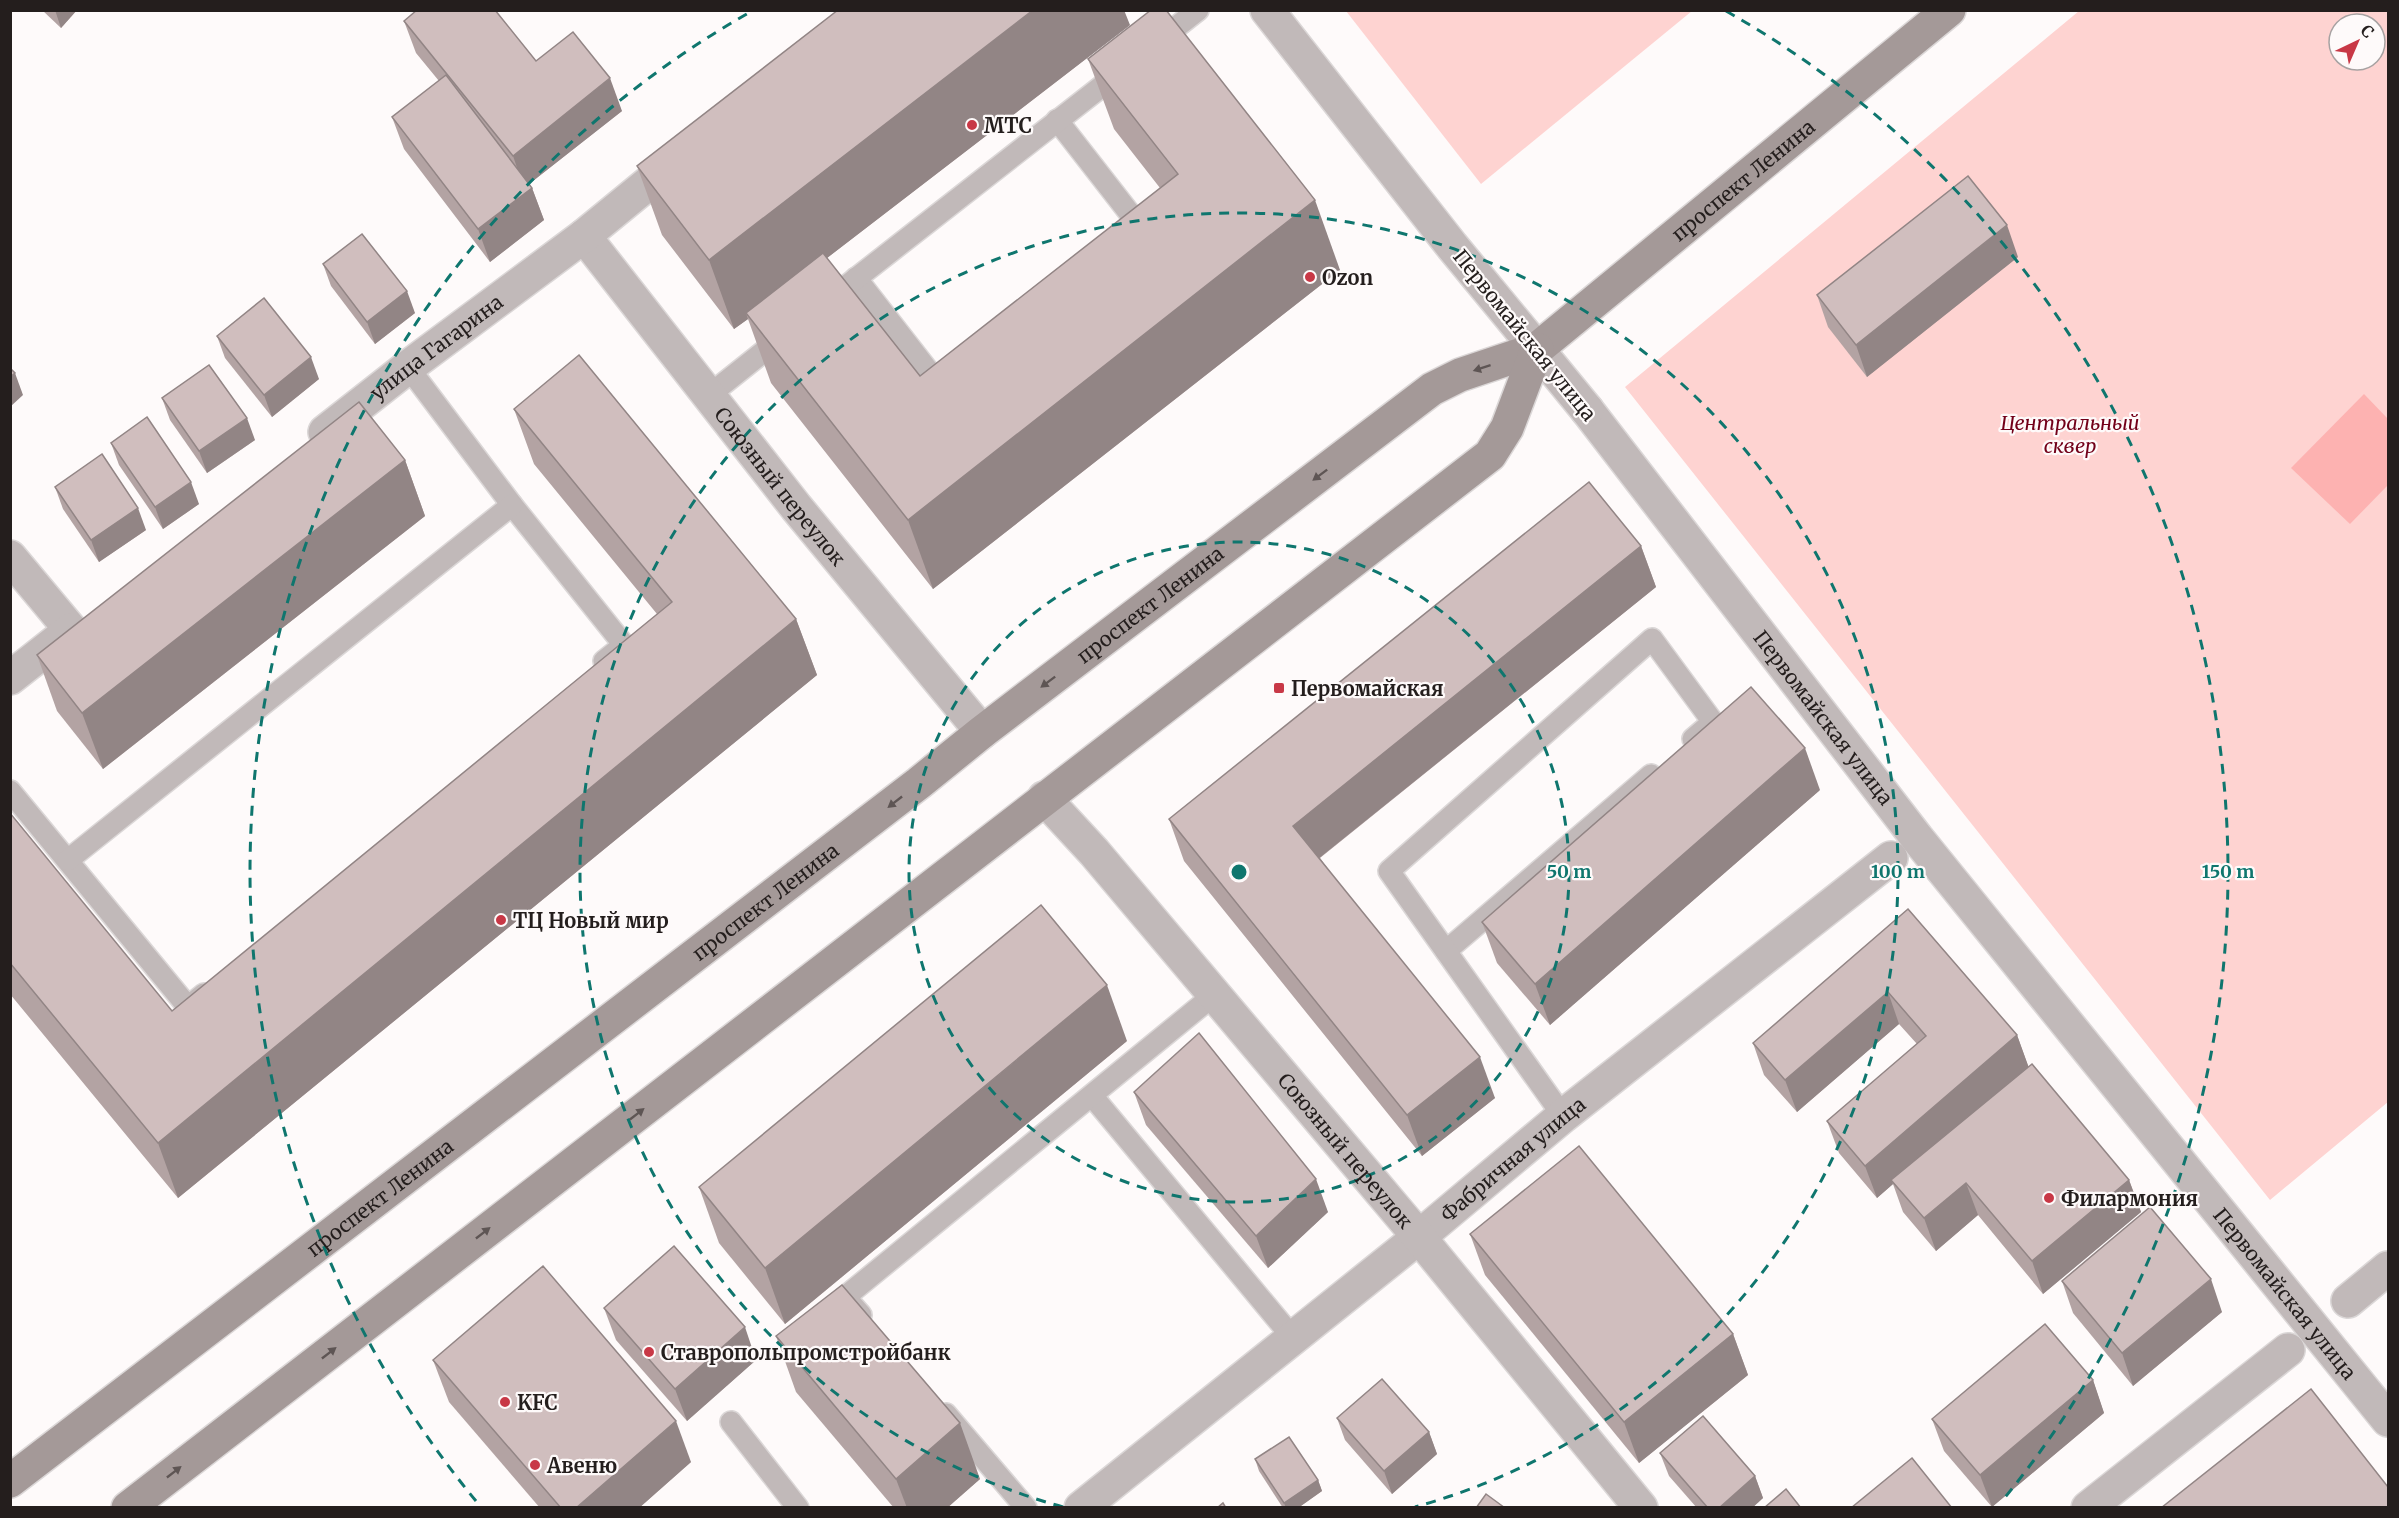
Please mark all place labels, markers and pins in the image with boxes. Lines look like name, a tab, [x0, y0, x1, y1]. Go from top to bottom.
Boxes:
place label: МТС	[984, 113, 1032, 138]
marker: МТС	[965, 118, 979, 132]
place label: Ozon	[1322, 265, 1373, 290]
marker: Ozon	[1303, 270, 1317, 284]
place label: Первомайская	[1291, 676, 1444, 701]
marker: Первомайская	[1272, 681, 1286, 695]
centre of rings	[1229, 862, 1249, 882]
place label: ТЦ Новый мир	[513, 908, 669, 933]
marker: ТЦ Новый мир	[494, 913, 508, 927]
place label: Филармония	[2061, 1186, 2198, 1211]
marker: Филармония	[2042, 1191, 2056, 1205]
place label: Ставропольпромстройбанк	[661, 1340, 952, 1365]
marker: Ставропольпромстройбанк	[642, 1345, 656, 1359]
place label: KFC	[517, 1390, 558, 1415]
marker: KFC	[498, 1395, 512, 1409]
place label: Авеню	[546, 1453, 617, 1478]
marker: Авеню	[528, 1458, 542, 1472]

